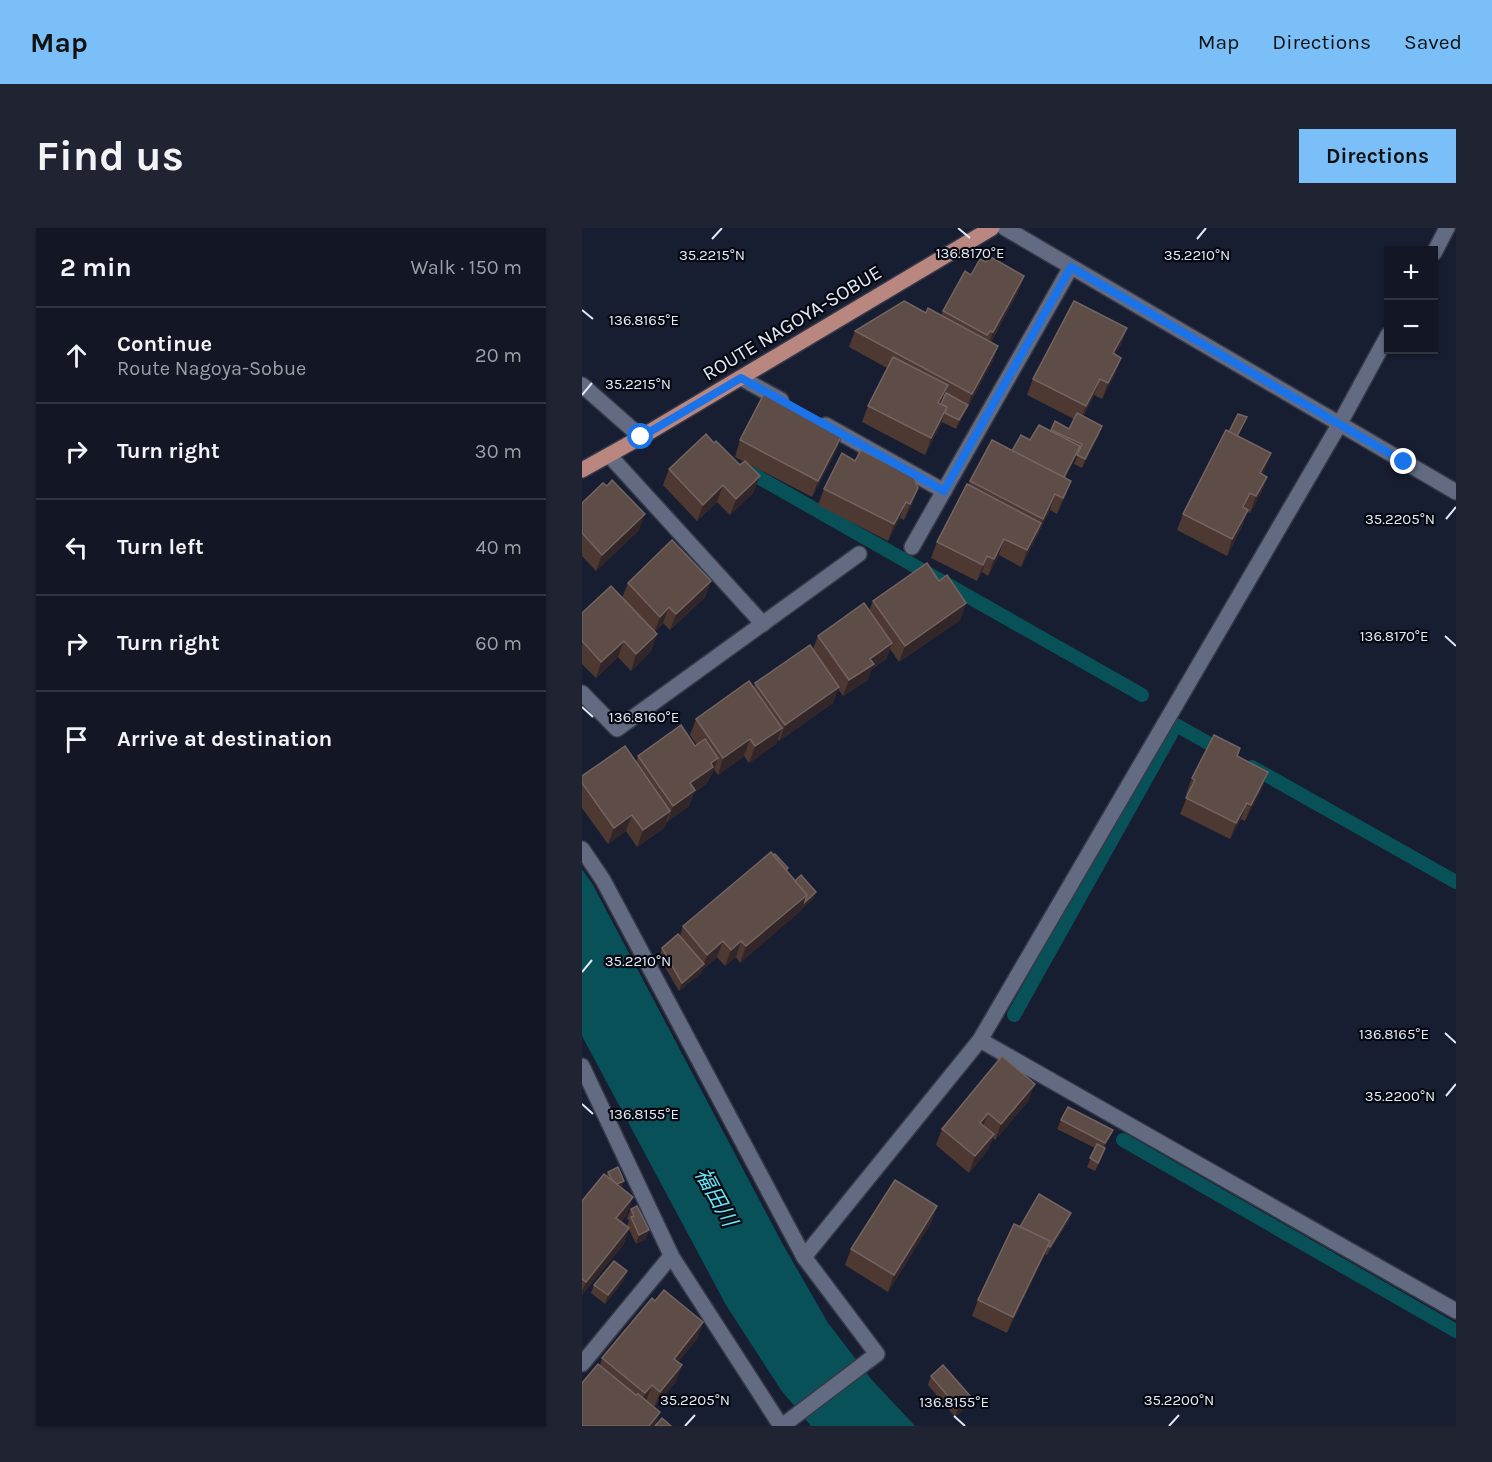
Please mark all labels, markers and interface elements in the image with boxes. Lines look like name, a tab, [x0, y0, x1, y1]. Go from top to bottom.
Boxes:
text: Map	[30, 26, 88, 59]
text: Map	[1198, 30, 1239, 54]
text: Directions	[1272, 30, 1371, 54]
text: Saved	[1404, 30, 1462, 54]
button: Directions	[1299, 129, 1456, 183]
text: Find us	[36, 131, 184, 181]
text: 136.8170°E	[936, 244, 1004, 262]
text: 35.2215°N	[679, 246, 745, 264]
text: 35.2210°N	[1164, 246, 1230, 264]
map controls	[1384, 246, 1438, 354]
button: +	[1384, 246, 1438, 300]
text: 2 min	[60, 252, 132, 283]
text: Walk · 150 m	[411, 256, 522, 279]
street label: ROUTE NAGOYA-SOBUE	[698, 260, 886, 386]
button: −	[1384, 300, 1438, 354]
text: 136.8165°E	[609, 311, 679, 329]
text: Continue	[117, 331, 212, 357]
icon: ahead	[60, 339, 93, 372]
text: 20 m	[475, 344, 522, 367]
text: Route Nagoya-Sobue	[117, 357, 306, 380]
text: 35.2215°N	[605, 375, 671, 393]
route start	[627, 423, 653, 449]
icon: right	[60, 435, 93, 468]
text: Turn right	[117, 438, 220, 464]
text: 30 m	[475, 440, 522, 463]
route end	[1390, 448, 1416, 474]
text: 35.2205°N	[1365, 510, 1435, 528]
icon: left	[60, 531, 93, 564]
text: Turn left	[117, 534, 204, 560]
text: 40 m	[476, 536, 522, 559]
icon: right	[60, 627, 93, 660]
text: 136.8170°E	[1360, 627, 1428, 645]
text: Turn right	[117, 630, 220, 656]
text: 60 m	[475, 632, 522, 655]
text: 136.8160°E	[609, 708, 679, 726]
icon: arrive	[60, 723, 93, 756]
text: Arrive at destination	[117, 726, 332, 752]
text: 35.2210°N	[605, 952, 671, 970]
text: 136.8165°E	[1359, 1025, 1429, 1043]
text: 35.2200°N	[1365, 1087, 1435, 1105]
text: 136.8155°E	[609, 1105, 679, 1123]
water label: 福田川	[690, 1164, 743, 1232]
text: 35.2205°N	[660, 1391, 730, 1409]
text: 35.2200°N	[1144, 1391, 1214, 1409]
text: 136.8155°E	[919, 1393, 989, 1411]

